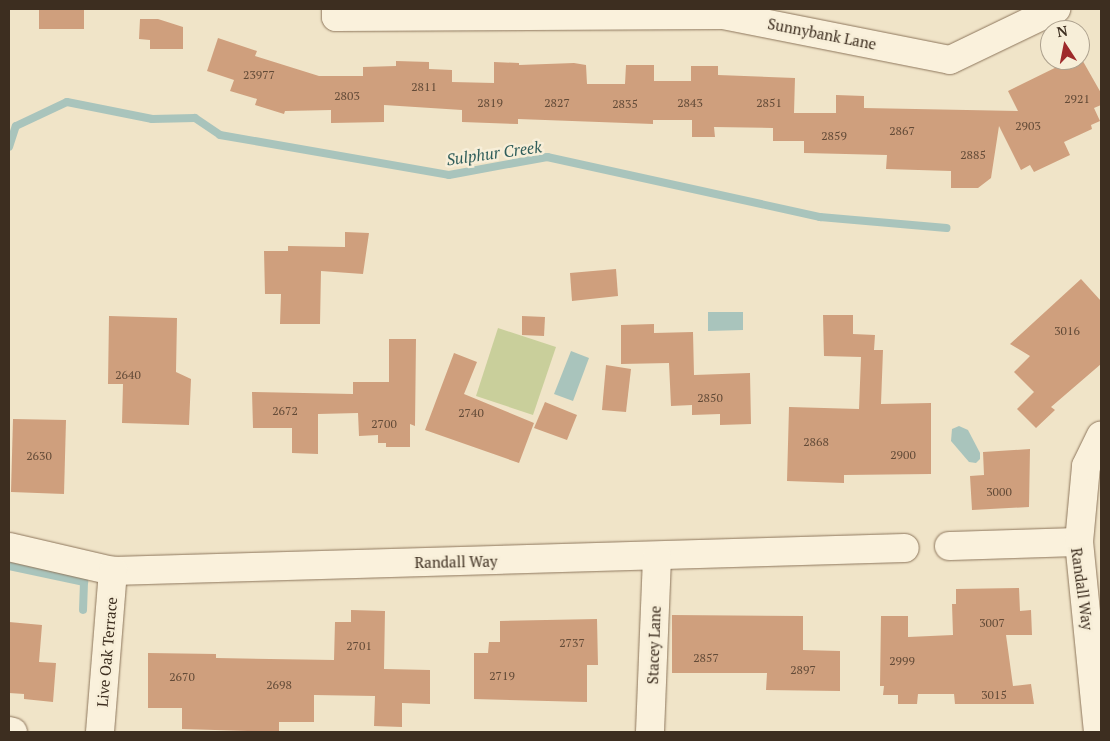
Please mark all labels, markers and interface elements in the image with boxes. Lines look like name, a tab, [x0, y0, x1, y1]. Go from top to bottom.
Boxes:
street label: Sunnybank Lane	[766, 15, 878, 53]
north arrow	[1040, 20, 1090, 70]
text: N	[1055, 20, 1069, 41]
house number: 23977	[243, 68, 275, 82]
house number: 2811	[411, 80, 437, 94]
house number: 2803	[334, 89, 360, 103]
house number: 2921	[1064, 92, 1090, 106]
house number: 2819	[477, 96, 503, 110]
house number: 2827	[544, 96, 570, 110]
house number: 2843	[677, 96, 703, 110]
house number: 2851	[756, 96, 782, 110]
house number: 2835	[612, 97, 638, 111]
house number: 2903	[1015, 119, 1041, 133]
house number: 2867	[889, 124, 915, 138]
house number: 2859	[821, 129, 847, 143]
water label: Sulphur Creek	[445, 137, 543, 169]
house number: 2885	[960, 148, 986, 162]
house number: 3016	[1054, 324, 1080, 338]
house number: 2640	[115, 368, 141, 382]
house number: 2850	[697, 391, 723, 405]
house number: 2672	[272, 404, 298, 418]
house number: 2740	[458, 406, 484, 420]
house number: 2700	[371, 417, 397, 431]
house number: 2868	[803, 435, 829, 449]
house number: 2900	[890, 448, 916, 462]
house number: 2630	[26, 449, 52, 463]
house number: 3000	[986, 485, 1012, 499]
street label: Randall Way	[1067, 547, 1097, 631]
street label: Randall Way	[414, 552, 498, 572]
street label: Live Oak Terrace	[93, 596, 121, 708]
street label: Stacey Lane	[644, 605, 664, 685]
house number: 3007	[979, 616, 1005, 630]
house number: 2737	[559, 636, 585, 650]
house number: 2701	[346, 639, 372, 653]
house number: 2857	[693, 651, 719, 665]
house number: 2999	[889, 654, 915, 668]
house number: 2897	[790, 663, 816, 677]
house number: 2719	[489, 669, 515, 683]
house number: 2670	[169, 670, 195, 684]
house number: 2698	[266, 678, 292, 692]
house number: 3015	[981, 688, 1007, 702]

